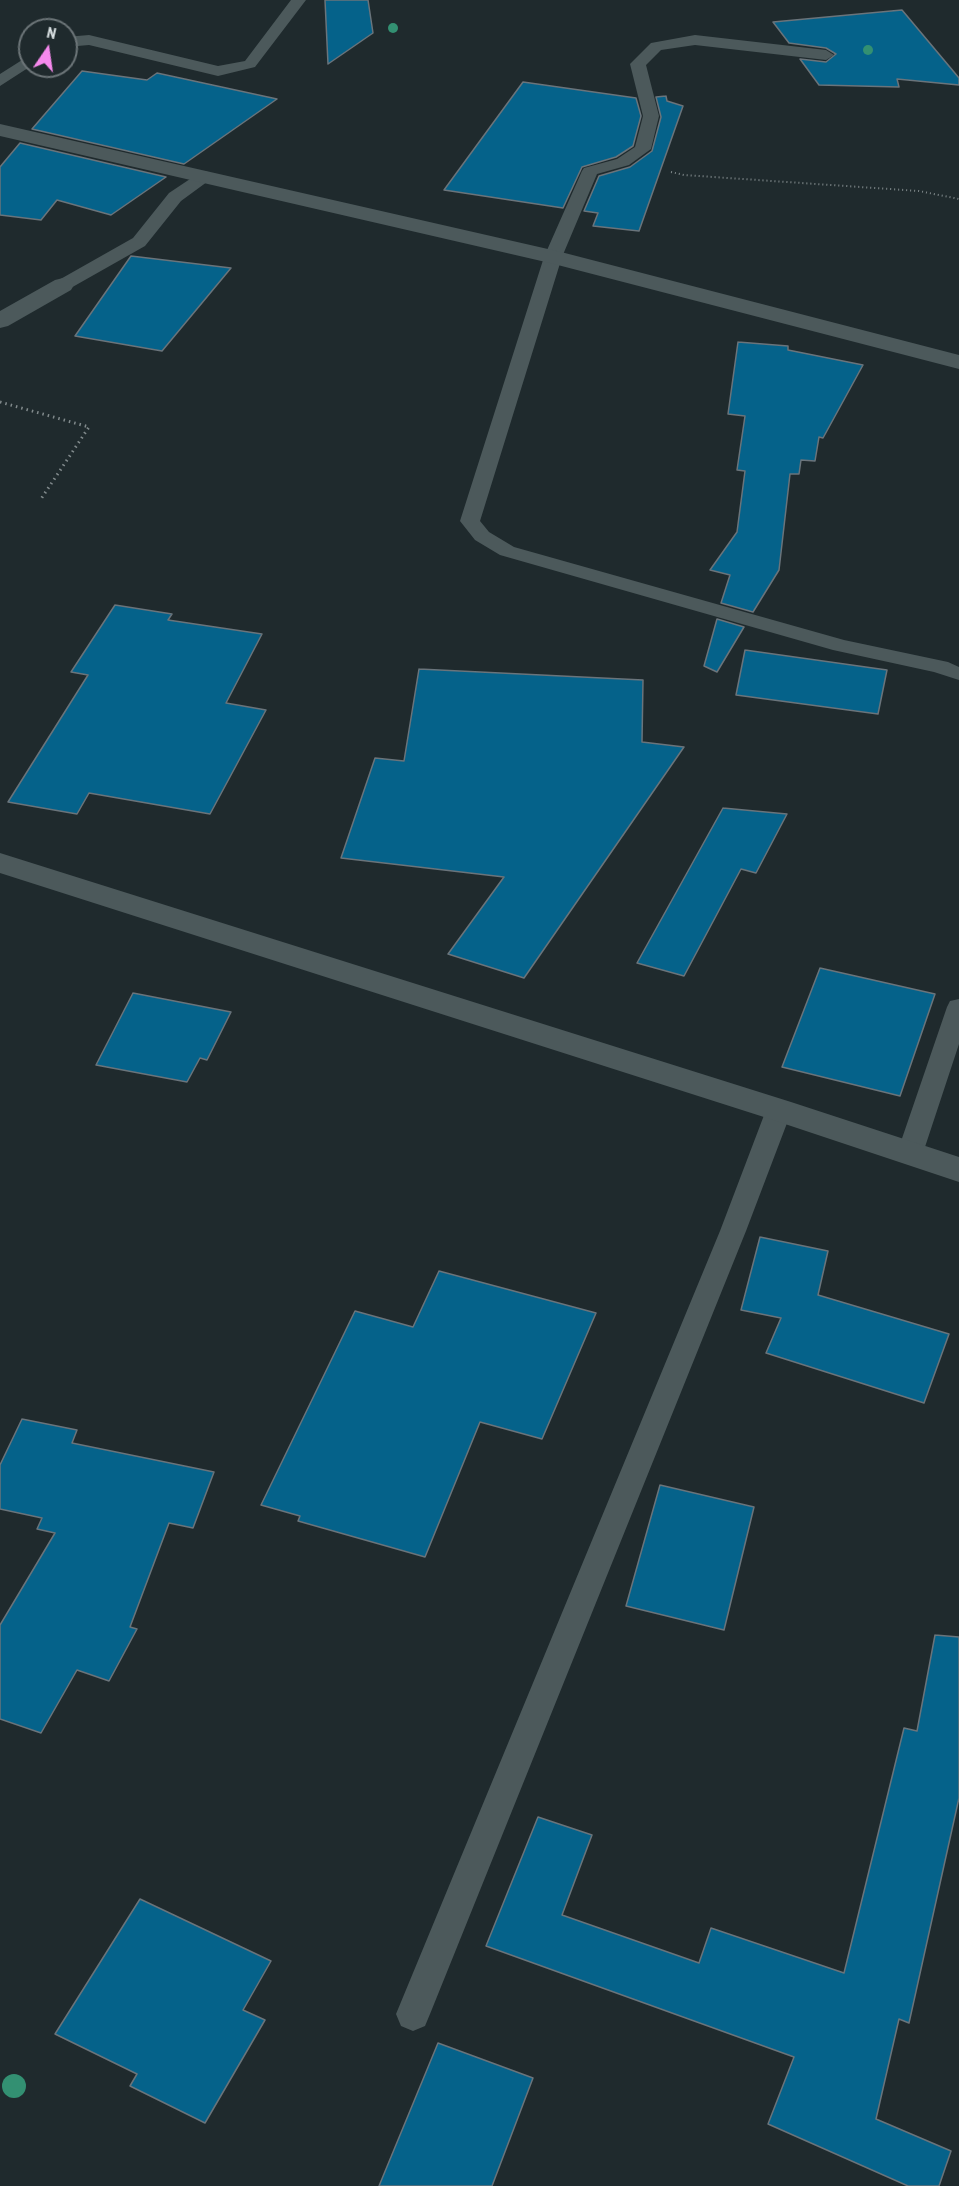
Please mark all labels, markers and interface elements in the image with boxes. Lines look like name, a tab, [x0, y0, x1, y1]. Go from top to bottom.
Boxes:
north arrow	[18, 18, 78, 78]
text: N	[45, 22, 58, 43]

